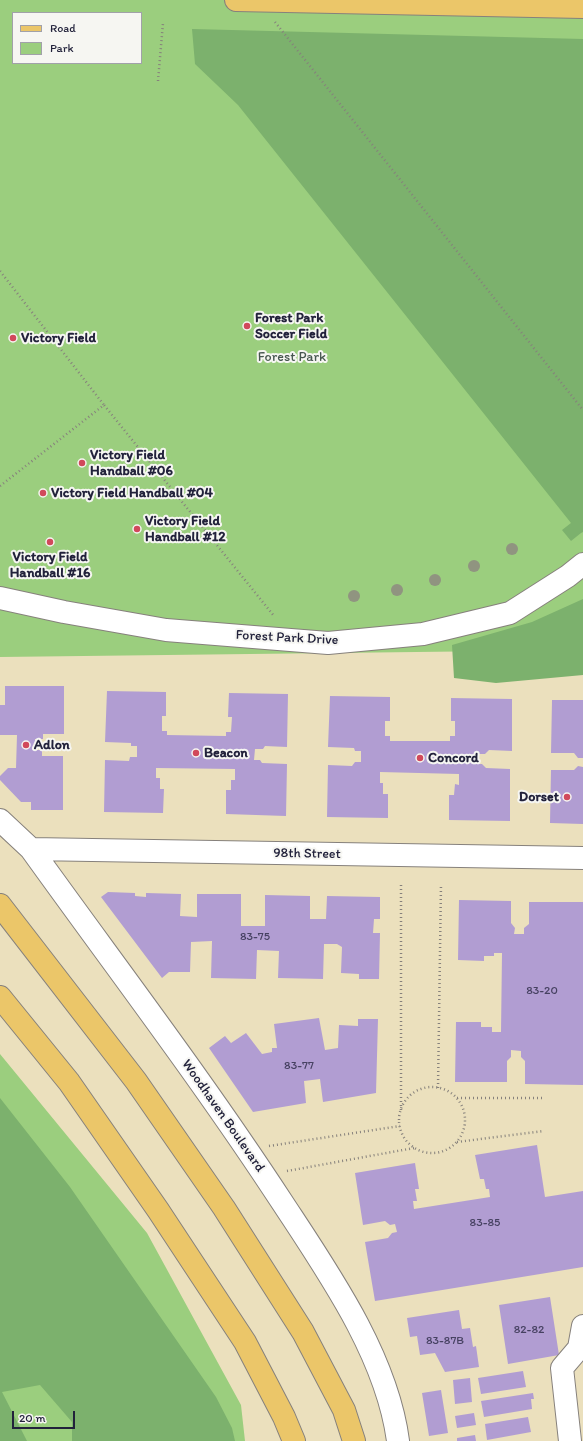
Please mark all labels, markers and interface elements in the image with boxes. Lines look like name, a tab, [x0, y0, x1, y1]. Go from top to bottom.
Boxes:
legend	[12, 12, 142, 64]
text: Road	[50, 21, 76, 35]
text: Park	[50, 41, 74, 55]
place label: Forest Park Soccer Field	[255, 310, 327, 342]
marker: Forest Park Soccer Field	[242, 321, 252, 331]
place label: Victory Field	[21, 330, 96, 346]
marker: Victory Field	[8, 333, 18, 343]
park label: Forest Park	[258, 349, 326, 365]
place label: Victory Field Handball #06	[90, 447, 173, 480]
marker: Victory Field Handball #06	[77, 458, 87, 468]
place label: Victory Field Handball #04	[51, 485, 213, 501]
marker: Victory Field Handball #04	[38, 488, 48, 498]
place label: Victory Field Handball #12	[145, 513, 226, 546]
marker: Victory Field Handball #12	[132, 524, 142, 534]
marker: Victory Field Handball #16	[45, 537, 55, 547]
place label: Victory Field Handball #16	[10, 549, 90, 582]
street label: Forest Park Drive	[235, 627, 339, 649]
place label: Adlon	[34, 737, 70, 753]
marker: Adlon	[21, 740, 31, 750]
place label: Beacon	[204, 745, 248, 761]
marker: Beacon	[191, 748, 201, 758]
place label: Concord	[428, 750, 479, 766]
marker: Concord	[415, 753, 425, 763]
place label: Dorset	[519, 789, 559, 805]
marker: Dorset	[562, 792, 572, 802]
street label: 98th Street	[273, 845, 341, 863]
house number: 83-75	[240, 930, 270, 944]
house number: 83-20	[526, 984, 558, 998]
street label: Woodhaven Boulevard	[178, 1056, 268, 1176]
house number: 83-77	[284, 1059, 314, 1073]
house number: 83-85	[470, 1216, 500, 1230]
house number: 82-82	[514, 1323, 544, 1337]
house number: 83-87B	[426, 1334, 464, 1348]
scale bar	[14, 1403, 77, 1429]
text: 20 m	[19, 1411, 46, 1425]

